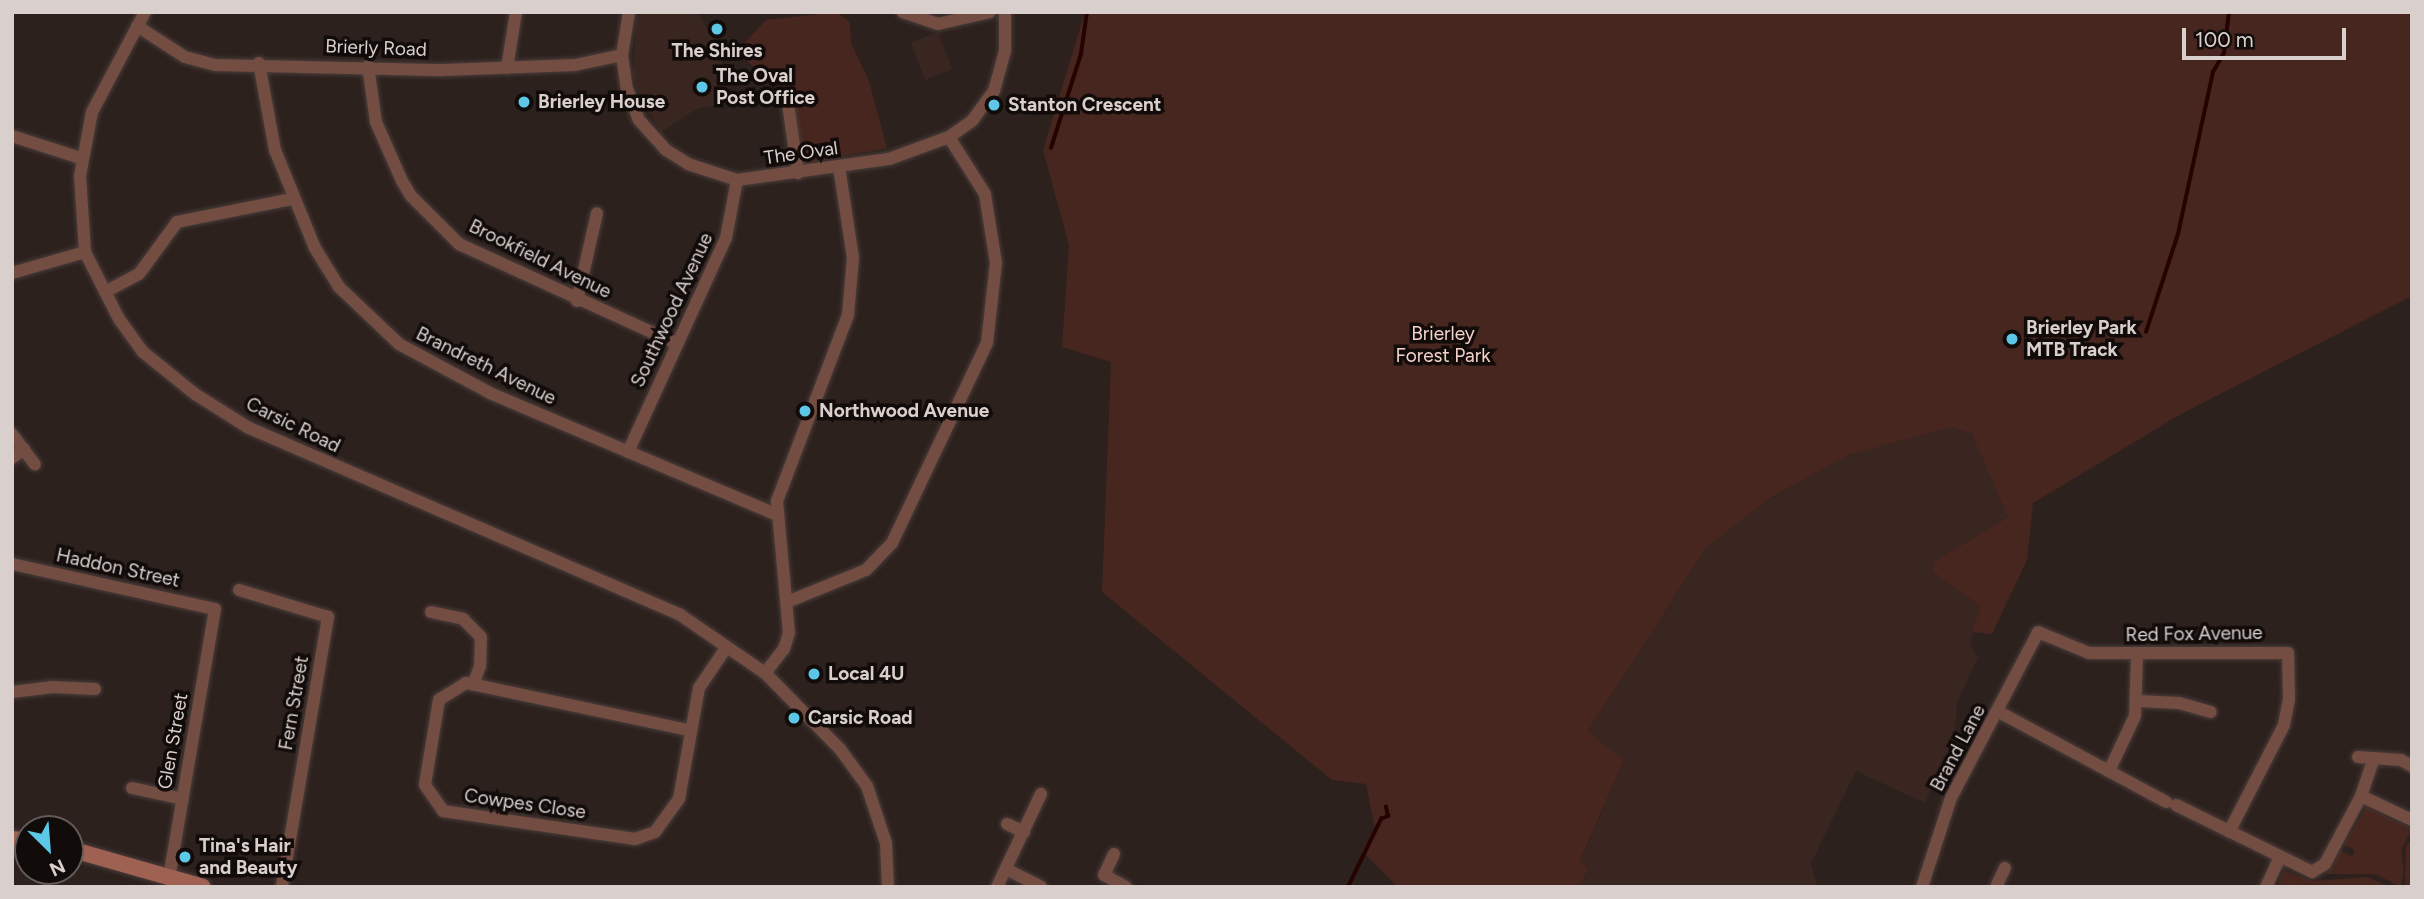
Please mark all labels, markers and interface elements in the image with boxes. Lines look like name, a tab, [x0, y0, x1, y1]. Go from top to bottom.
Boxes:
scale bar	[2186, 14, 2350, 58]
marker: The Shires	[709, 21, 725, 37]
text: 100 m	[2195, 27, 2254, 52]
street label: Brierly Road	[325, 35, 427, 61]
place label: The Shires	[672, 40, 762, 62]
place label: The Oval Post Office	[716, 65, 815, 109]
marker: The Oval Post Office	[694, 79, 710, 95]
place label: Brierley House	[538, 91, 665, 113]
marker: Brierley House	[516, 94, 532, 110]
place label: Stanton Crescent	[1008, 94, 1161, 116]
marker: Stanton Crescent	[986, 97, 1002, 113]
street label: The Oval	[763, 137, 839, 169]
street label: Brookfield Avenue	[465, 215, 615, 303]
street label: Southwood Avenue	[626, 229, 718, 391]
place label: Brierley Park MTB Track	[2026, 317, 2137, 361]
street label: Brandreth Avenue	[412, 322, 560, 410]
park label: Brierley Forest Park	[1396, 323, 1490, 367]
marker: Brierley Park MTB Track	[2004, 331, 2020, 347]
street label: Carsic Road	[242, 392, 344, 458]
place label: Northwood Avenue	[819, 400, 989, 422]
marker: Northwood Avenue	[797, 403, 813, 419]
street label: Haddon Street	[54, 544, 182, 592]
street label: Red Fox Avenue	[2125, 621, 2263, 647]
street label: Fern Street	[274, 654, 314, 752]
place label: Local 4U	[828, 663, 904, 685]
marker: Local 4U	[806, 666, 822, 682]
street label: Glen Street	[153, 691, 193, 791]
street label: Brand Lane	[1926, 701, 1990, 795]
place label: Carsic Road	[808, 707, 913, 729]
marker: Carsic Road	[786, 710, 802, 726]
street label: Cowpes Close	[463, 784, 587, 824]
north arrow	[14, 815, 84, 885]
place label: Tina's Hair and Beauty	[199, 835, 297, 879]
marker: Tina's Hair and Beauty	[177, 849, 193, 865]
text: N	[46, 854, 69, 881]

